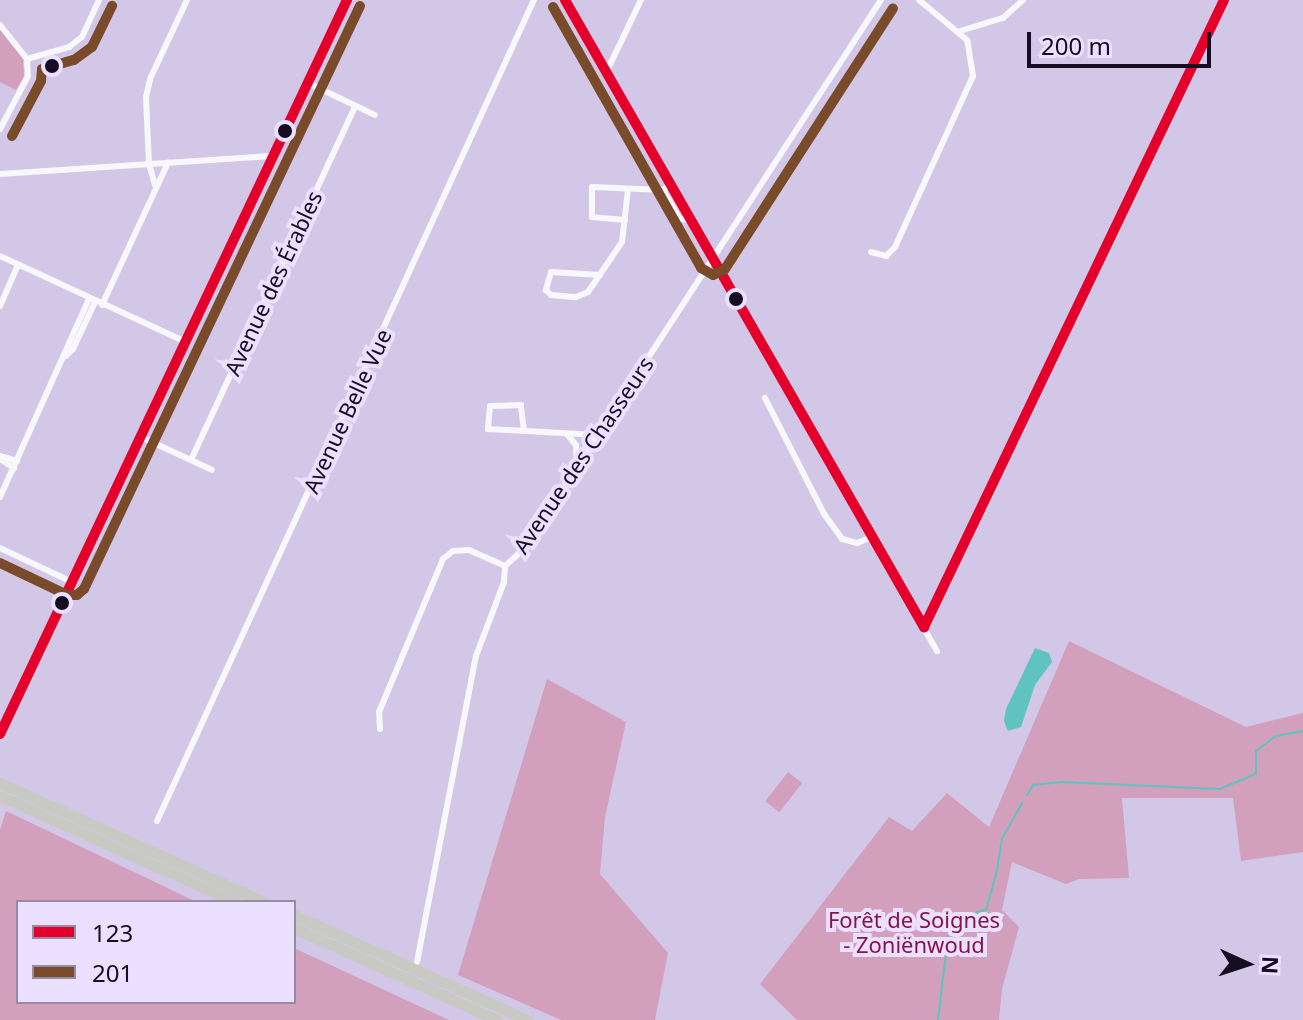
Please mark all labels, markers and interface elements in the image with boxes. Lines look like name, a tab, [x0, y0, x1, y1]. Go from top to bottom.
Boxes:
scale bar	[1031, 16, 1215, 66]
text: 200 m	[1041, 29, 1111, 62]
unlabelled marker	[44, 58, 60, 74]
unlabelled marker	[277, 123, 293, 139]
street label: Avenue des Érables	[219, 187, 327, 379]
unlabelled marker	[728, 291, 744, 307]
street label: Avenue Belle Vue	[297, 325, 397, 497]
street label: Avenue des Chasseurs	[507, 352, 659, 558]
unlabelled marker	[54, 595, 70, 611]
legend	[16, 900, 296, 1004]
park label: Forêt de Soignes - Zoniënwoud	[828, 906, 1000, 958]
text: 123	[92, 916, 133, 949]
north arrow	[1207, 924, 1287, 1004]
text: 201	[92, 956, 133, 989]
text: N	[1256, 956, 1286, 975]

